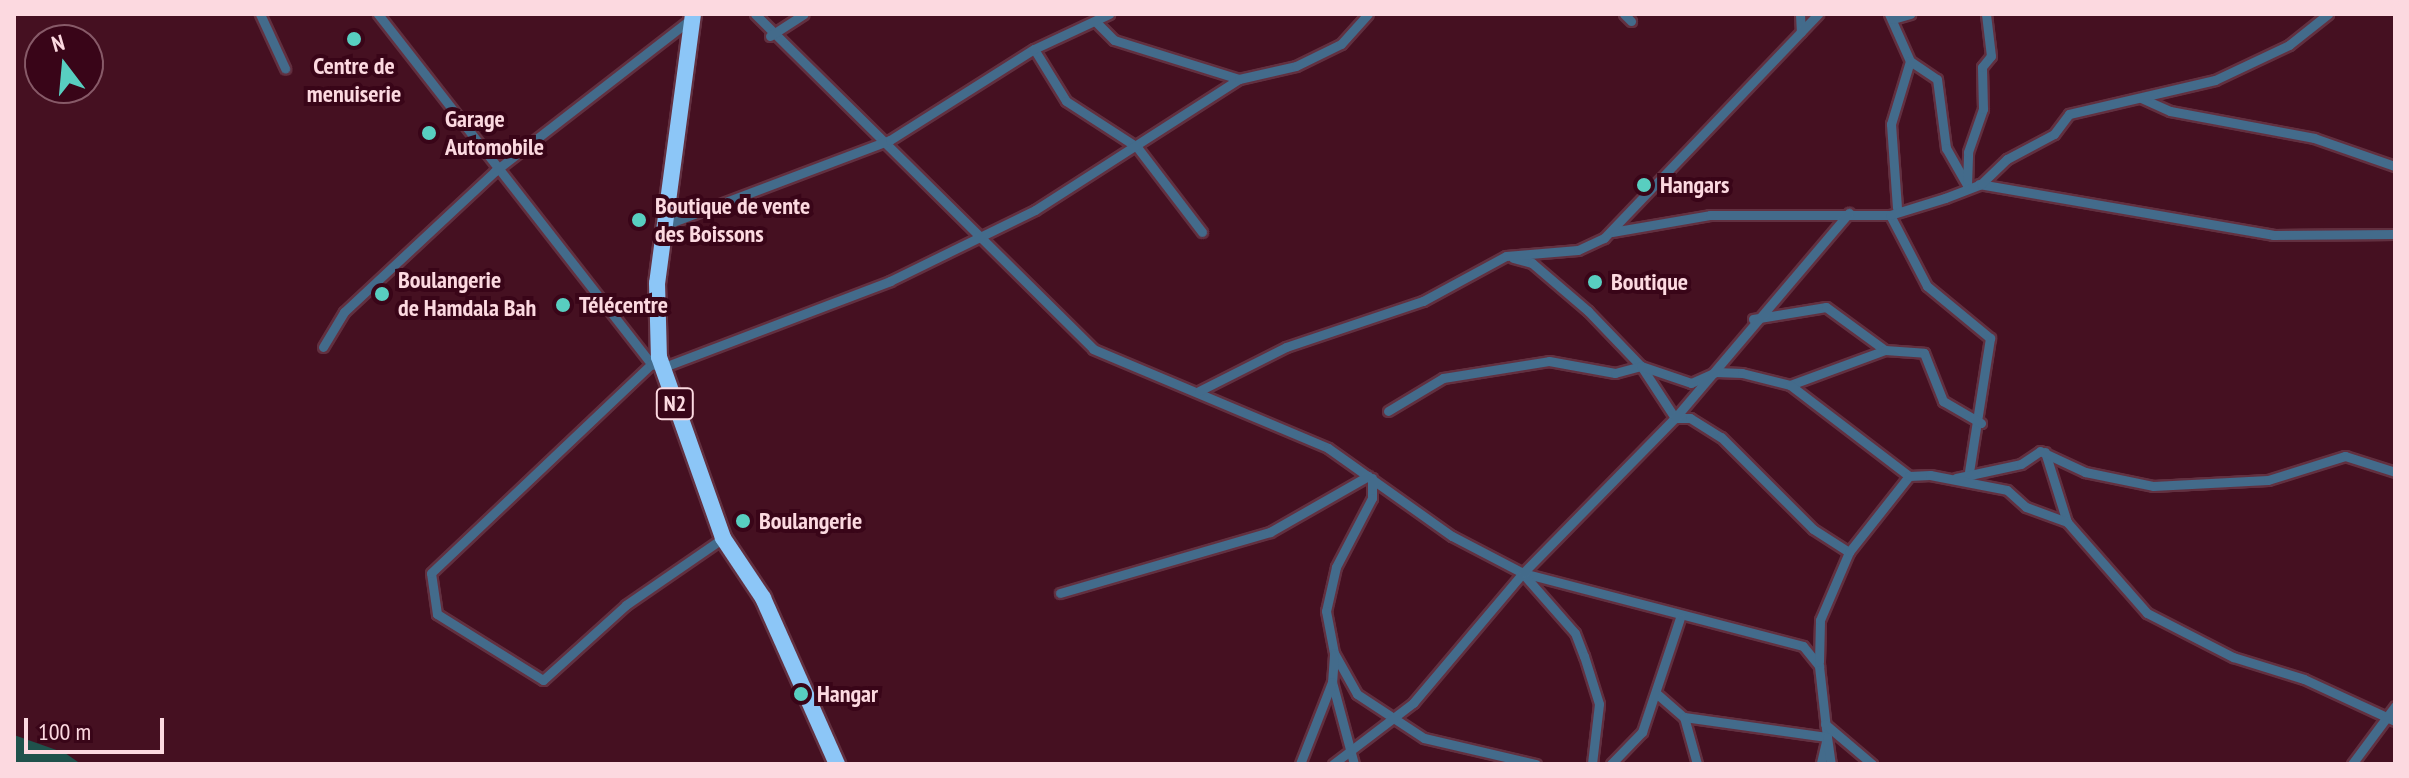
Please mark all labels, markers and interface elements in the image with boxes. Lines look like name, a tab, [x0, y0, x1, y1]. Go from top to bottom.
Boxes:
north arrow	[24, 24, 104, 104]
text: N	[48, 28, 68, 58]
marker: Centre de menuiserie	[345, 30, 363, 48]
place label: Centre de menuiserie	[307, 52, 401, 108]
place label: Garage Automobile	[445, 105, 544, 161]
marker: Garage Automobile	[420, 124, 438, 142]
place label: Hangars	[1660, 171, 1729, 199]
marker: Hangars	[1635, 176, 1653, 194]
place label: Boutique de vente des Boissons	[655, 192, 811, 248]
marker: Boutique de vente des Boissons	[630, 211, 648, 229]
place label: Boulangerie de Hamdala Bah	[398, 266, 536, 322]
place label: Boutique	[1611, 268, 1688, 296]
marker: Boutique	[1586, 273, 1604, 291]
marker: Boulangerie de Hamdala Bah	[373, 285, 391, 303]
place label: Télécentre	[579, 291, 668, 319]
marker: Télécentre	[554, 296, 572, 314]
road number: N2	[655, 386, 695, 422]
place label: Boulangerie	[759, 507, 862, 535]
marker: Boulangerie	[734, 512, 752, 530]
place label: Hangar	[817, 680, 878, 708]
marker: Hangar	[792, 685, 810, 703]
scale bar	[28, 702, 168, 752]
text: 100 m	[38, 716, 91, 747]

